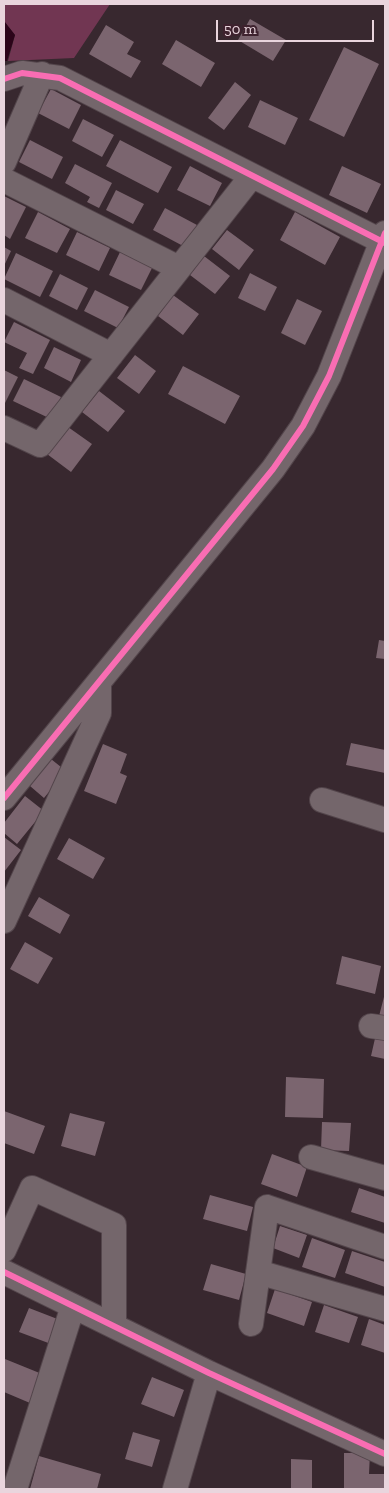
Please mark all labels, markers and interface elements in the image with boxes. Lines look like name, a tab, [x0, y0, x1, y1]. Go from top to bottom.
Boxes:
scale bar	[219, 10, 376, 42]
text: 50 m	[224, 20, 257, 38]

